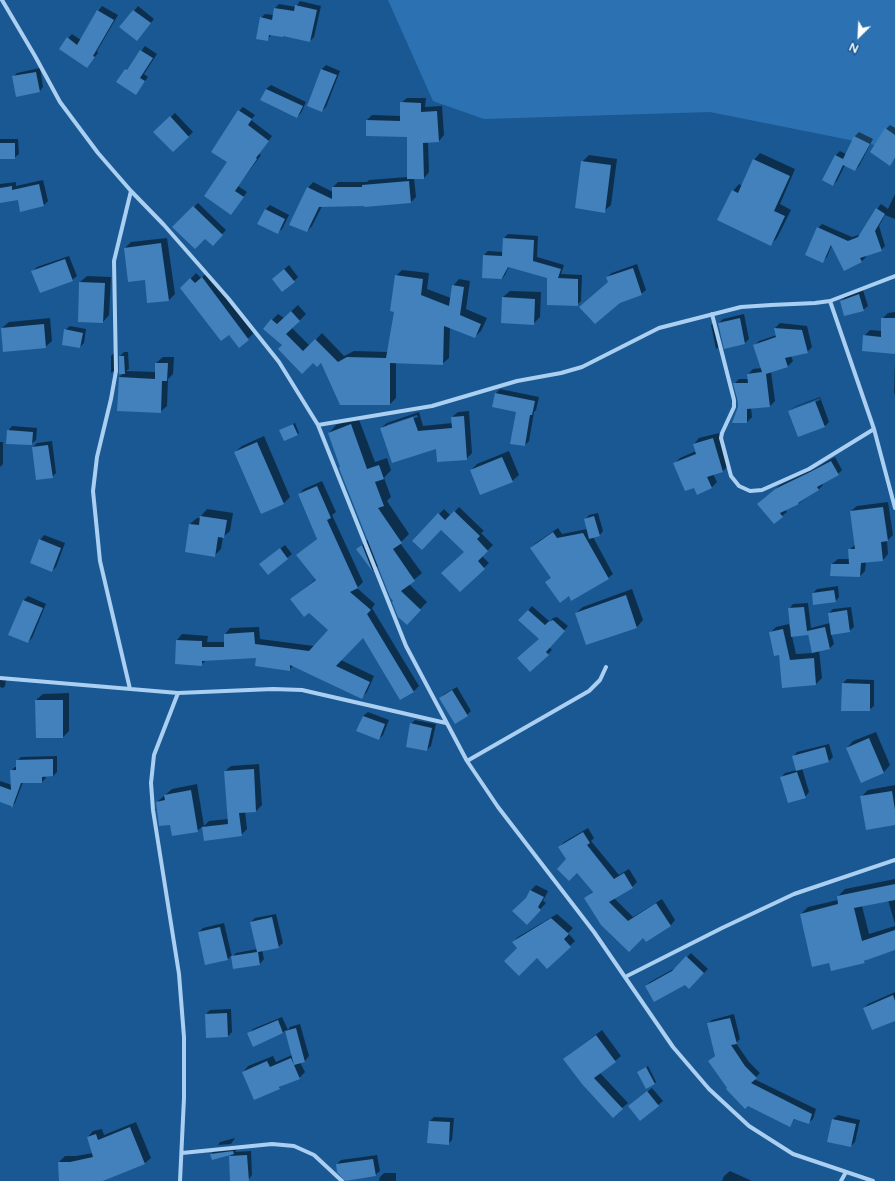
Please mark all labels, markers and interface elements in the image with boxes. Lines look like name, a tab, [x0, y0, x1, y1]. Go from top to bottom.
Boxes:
north arrow	[839, 16, 879, 56]
text: N	[847, 40, 861, 55]

